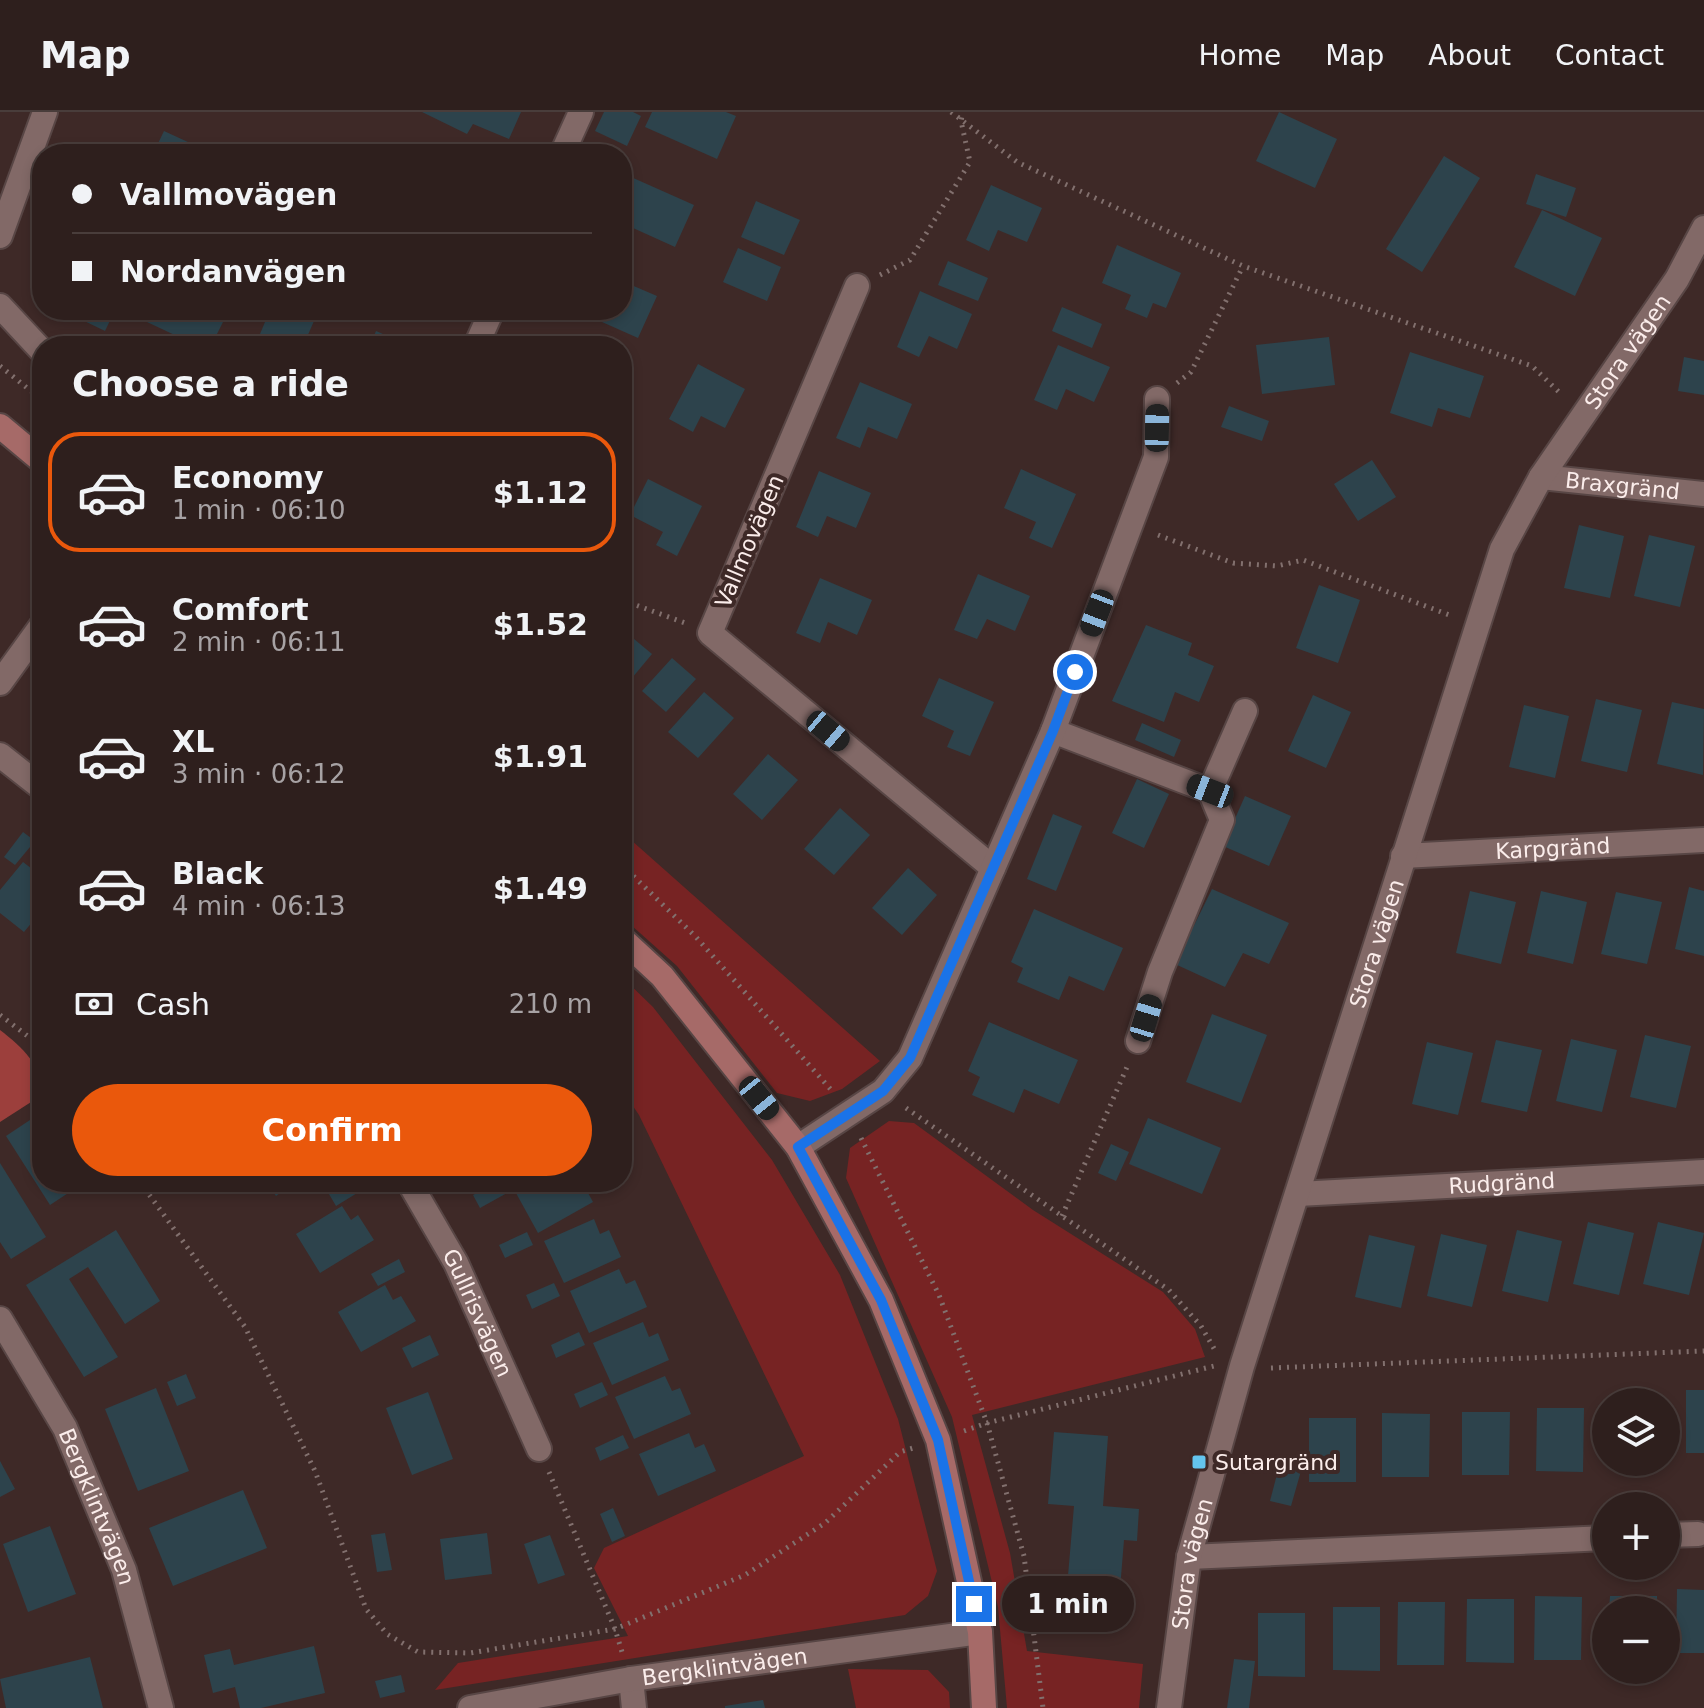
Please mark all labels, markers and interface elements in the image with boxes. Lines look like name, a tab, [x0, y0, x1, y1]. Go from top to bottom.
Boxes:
text: Map	[40, 33, 131, 77]
text: Home	[1198, 39, 1281, 72]
text: Map	[1325, 39, 1384, 72]
text: About	[1428, 39, 1511, 72]
text: Contact	[1555, 39, 1664, 72]
text: Vallmovägen	[120, 177, 337, 212]
text: Nordanvägen	[120, 254, 347, 289]
street label: Stora vägen	[1579, 290, 1676, 414]
text: Choose a ride	[72, 363, 349, 404]
car	[1145, 404, 1169, 452]
icon: car	[76, 456, 148, 528]
text: Economy	[172, 460, 324, 495]
street label: Braxgränd	[1564, 468, 1681, 504]
street label: Vallmovägen	[710, 471, 789, 611]
text: $1.12	[493, 475, 588, 510]
text: 1 min · 06:10	[172, 495, 346, 525]
car	[1077, 586, 1117, 640]
icon: car	[76, 588, 148, 660]
text: Comfort	[172, 592, 309, 627]
text: $1.52	[493, 607, 588, 642]
text: 2 min · 06:11	[172, 627, 346, 657]
route start	[1057, 654, 1093, 690]
car	[802, 706, 854, 756]
icon: car	[76, 720, 148, 792]
text: XL	[172, 724, 214, 759]
text: $1.91	[493, 739, 588, 774]
text: 3 min · 06:12	[172, 759, 346, 789]
car	[1183, 771, 1237, 811]
street label: Karpgränd	[1495, 833, 1611, 864]
icon: car	[76, 852, 148, 924]
text: Black	[172, 856, 263, 891]
text: $1.49	[493, 871, 588, 906]
street label: Stora vägen	[1345, 876, 1409, 1011]
text: 4 min · 06:13	[172, 891, 346, 921]
icon: cash	[72, 982, 116, 1026]
text: Cash	[136, 987, 210, 1022]
text: 210 m	[509, 989, 592, 1019]
car	[1128, 992, 1164, 1044]
car	[735, 1072, 783, 1124]
button: Confirm	[72, 1084, 592, 1176]
street label: Rudgränd	[1448, 1168, 1556, 1199]
street label: Gullrisvägen	[437, 1244, 517, 1381]
map controls	[1592, 1388, 1680, 1684]
button: layers	[1592, 1388, 1680, 1476]
street label: Bergklintvägen	[54, 1425, 139, 1588]
place label: Sutargränd	[1215, 1450, 1338, 1475]
marker: Sutargränd	[1190, 1453, 1208, 1471]
button: +	[1592, 1492, 1680, 1580]
street label: Stora vägen	[1168, 1496, 1218, 1631]
callout: 1 min	[1002, 1576, 1134, 1632]
route end	[956, 1586, 992, 1622]
text: 1 min	[1027, 1589, 1109, 1619]
button: −	[1592, 1596, 1680, 1684]
street label: Bergklintvägen	[640, 1643, 809, 1690]

